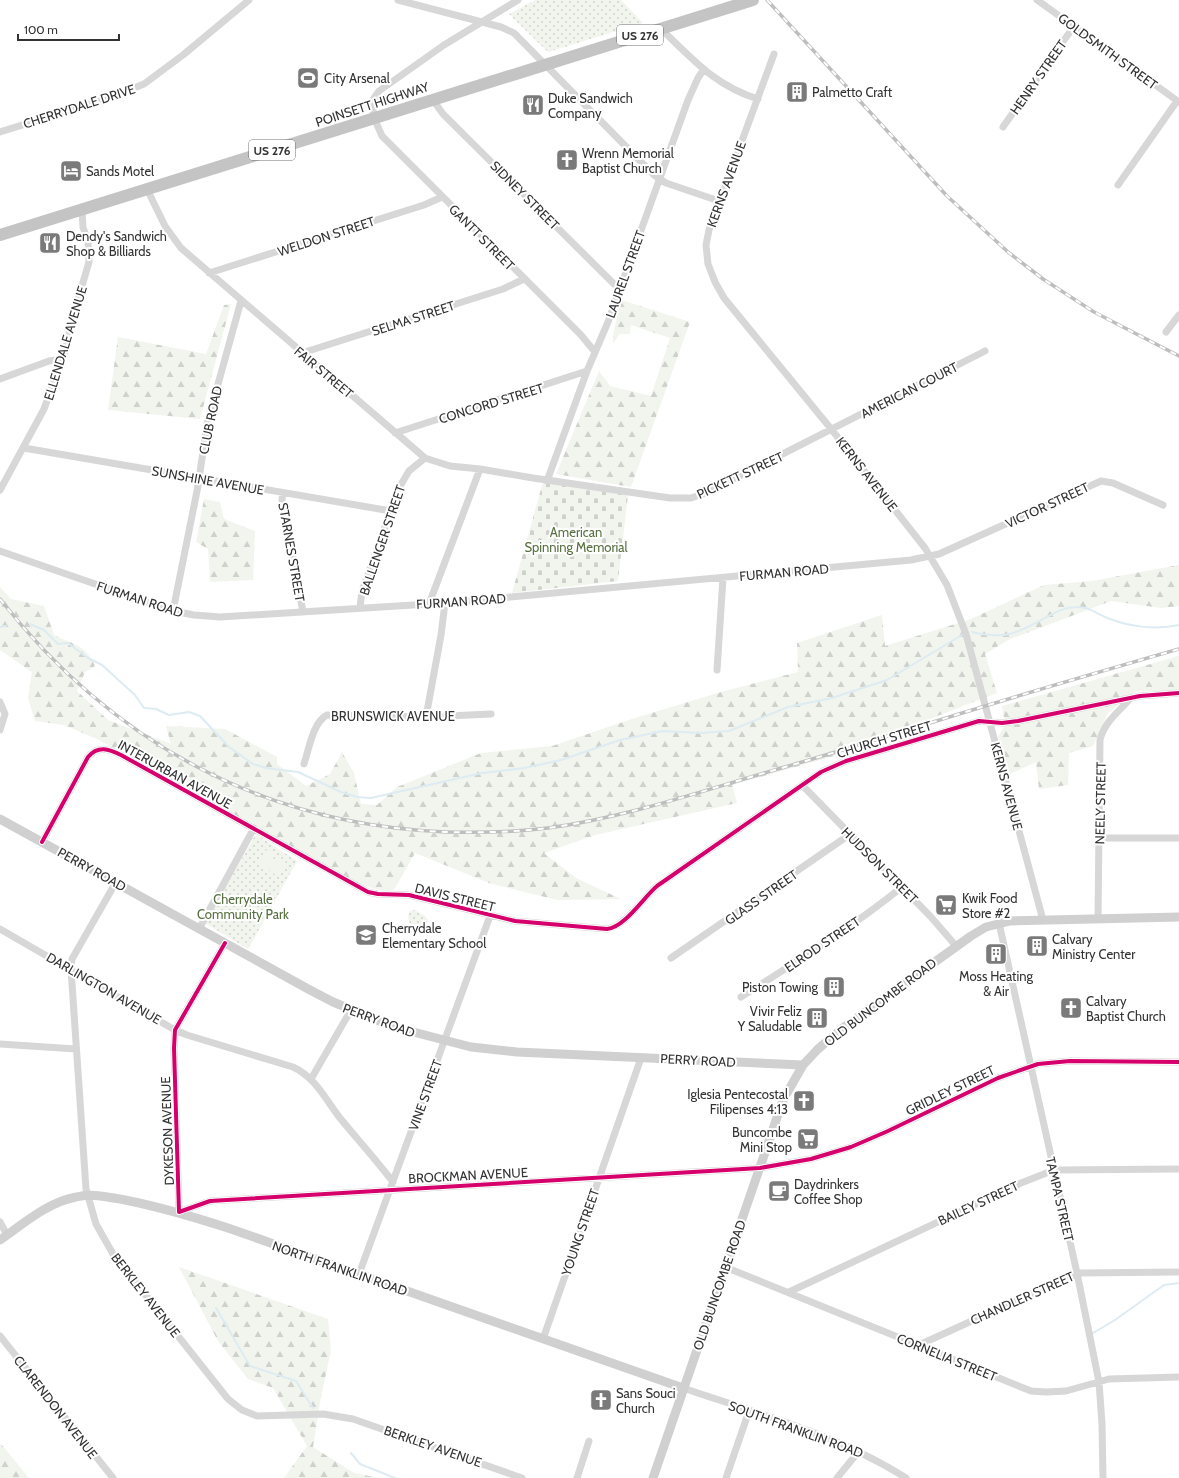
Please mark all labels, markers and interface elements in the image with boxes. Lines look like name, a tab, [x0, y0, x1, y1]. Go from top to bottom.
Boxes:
street label: GOLDSMITH STREET	[1055, 10, 1161, 92]
scale bar	[18, 16, 119, 42]
text: 100 m	[24, 22, 58, 37]
road number: US 276	[617, 25, 663, 45]
street label: HENRY STREET	[1006, 37, 1070, 117]
sports icon: City Arsenal	[295, 65, 321, 91]
place label: City Arsenal	[324, 70, 390, 86]
street label: POINSETT HIGHWAY	[313, 78, 431, 130]
building icon: Palmetto Craft	[784, 79, 810, 105]
street label: CHERRYDALE DRIVE	[21, 80, 137, 132]
place label: Palmetto Craft	[812, 84, 893, 100]
place label: Duke Sandwich Company	[548, 90, 633, 121]
restaurant icon: Duke Sandwich Company	[520, 92, 546, 118]
street label: KERNS AVENUE	[703, 139, 749, 229]
road number: US 276	[249, 140, 295, 160]
place label: Wrenn Memorial Baptist Church	[582, 145, 674, 176]
church icon: Wrenn Memorial Baptist Church	[554, 147, 580, 173]
street label: SIDNEY STREET	[487, 157, 563, 233]
hotel icon: Sands Motel	[58, 158, 84, 184]
place label: Sands Motel	[86, 163, 154, 179]
street label: GANTT STREET	[446, 201, 518, 273]
street label: WELDON STREET	[275, 213, 377, 259]
place label: Dendy's Sandwich Shop & Billiards	[66, 228, 167, 259]
street label: LAUREL STREET	[602, 228, 648, 320]
restaurant icon: Dendy's Sandwich Shop & Billiards	[37, 230, 63, 256]
street label: ELLENDALE AVENUE	[40, 284, 90, 402]
street label: SELMA STREET	[369, 297, 457, 339]
street label: FAIR STREET	[291, 343, 357, 401]
street label: AMERICAN COURT	[858, 359, 960, 421]
street label: CONCORD STREET	[437, 379, 545, 427]
street label: CLUB ROAD	[195, 384, 225, 456]
street label: KERNS AVENUE	[833, 433, 901, 515]
street label: PICKETT STREET	[694, 448, 786, 502]
street label: SUNSHINE AVENUE	[151, 462, 265, 498]
street label: VICTOR STREET	[1003, 479, 1091, 531]
street label: BALLENGER STREET	[356, 483, 408, 597]
street label: STARNES STREET	[275, 501, 309, 603]
park label: American Spinning Memorial	[524, 524, 628, 555]
street label: FURMAN ROAD	[739, 560, 829, 584]
street label: FURMAN ROAD	[95, 578, 185, 620]
street label: FURMAN ROAD	[416, 590, 506, 612]
street label: BRUNSWICK AVENUE	[331, 708, 455, 724]
street label: CHURCH STREET	[835, 717, 933, 761]
street label: INTERURBAN AVENUE	[115, 736, 235, 812]
street label: KERNS AVENUE	[988, 740, 1026, 832]
street label: NEELY STREET	[1091, 761, 1109, 845]
street label: HUDSON STREET	[838, 823, 922, 907]
street label: PERRY ROAD	[55, 844, 129, 894]
street label: GLASS STREET	[722, 866, 800, 928]
street label: DAVIS STREET	[413, 879, 497, 915]
place label: Kwik Food Store #2	[962, 890, 1017, 921]
park label: Cherrydale Community Park	[197, 891, 289, 922]
supermarket icon: Kwik Food Store #2	[933, 892, 959, 918]
street label: ELROD STREET	[781, 913, 863, 975]
place label: Cherrydale Elementary School	[382, 920, 486, 951]
school or university icon: Cherrydale Elementary School	[353, 922, 379, 948]
place label: Calvary Ministry Center	[1052, 931, 1136, 962]
building icon: Calvary Ministry Center	[1024, 933, 1050, 959]
building icon: Moss Heating & Air	[983, 941, 1009, 967]
street label: DARLINGTON AVENUE	[44, 949, 164, 1027]
street label: OLD BUNCOMBE ROAD	[821, 955, 939, 1049]
place label: Moss Heating & Air	[959, 968, 1033, 999]
building icon: Piston Towing	[821, 974, 847, 1000]
place label: Piston Towing	[742, 979, 819, 995]
place label: Calvary Baptist Church	[1086, 993, 1166, 1024]
church icon: Calvary Baptist Church	[1058, 995, 1084, 1021]
street label: PERRY ROAD	[341, 1000, 417, 1040]
place label: Vivir Feliz Y Saludable	[737, 1003, 802, 1034]
building icon: Vivir Feliz Y Saludable	[804, 1005, 830, 1031]
street label: PERRY ROAD	[660, 1050, 736, 1070]
street label: VINE STREET	[405, 1057, 445, 1133]
street label: GRIDLEY STREET	[903, 1062, 997, 1118]
street label: DYKESON AVENUE	[157, 1076, 177, 1186]
place label: Iglesia Pentecostal Filipenses 4:13	[687, 1086, 788, 1117]
church icon: Iglesia Pentecostal Filipenses 4:13	[791, 1088, 817, 1114]
place label: Buncombe Mini Stop	[732, 1124, 792, 1155]
supermarket icon: Buncombe Mini Stop	[795, 1126, 821, 1152]
street label: TAMPA STREET	[1043, 1155, 1078, 1243]
street label: BROCKMAN AVENUE	[408, 1164, 528, 1186]
place label: Daydrinkers Coffee Shop	[794, 1176, 863, 1207]
street label: BAILEY STREET	[935, 1177, 1021, 1229]
cafe icon: Daydrinkers Coffee Shop	[766, 1178, 792, 1204]
street label: YOUNG STREET	[557, 1186, 602, 1279]
street label: OLD BUNCOMBE ROAD	[689, 1218, 749, 1352]
street label: NORTH FRANKLIN ROAD	[270, 1237, 410, 1299]
street label: BERKLEY AVENUE	[108, 1250, 184, 1340]
street label: CHANDLER STREET	[968, 1268, 1076, 1328]
street label: CORNELIA STREET	[895, 1330, 999, 1384]
street label: CLARENDON AVENUE	[11, 1352, 101, 1462]
place label: Sans Souci Church	[616, 1385, 676, 1416]
church icon: Sans Souci Church	[588, 1387, 614, 1413]
street label: SOUTH FRANKLIN ROAD	[726, 1397, 866, 1461]
street label: BERKLEY AVENUE	[382, 1422, 484, 1470]

